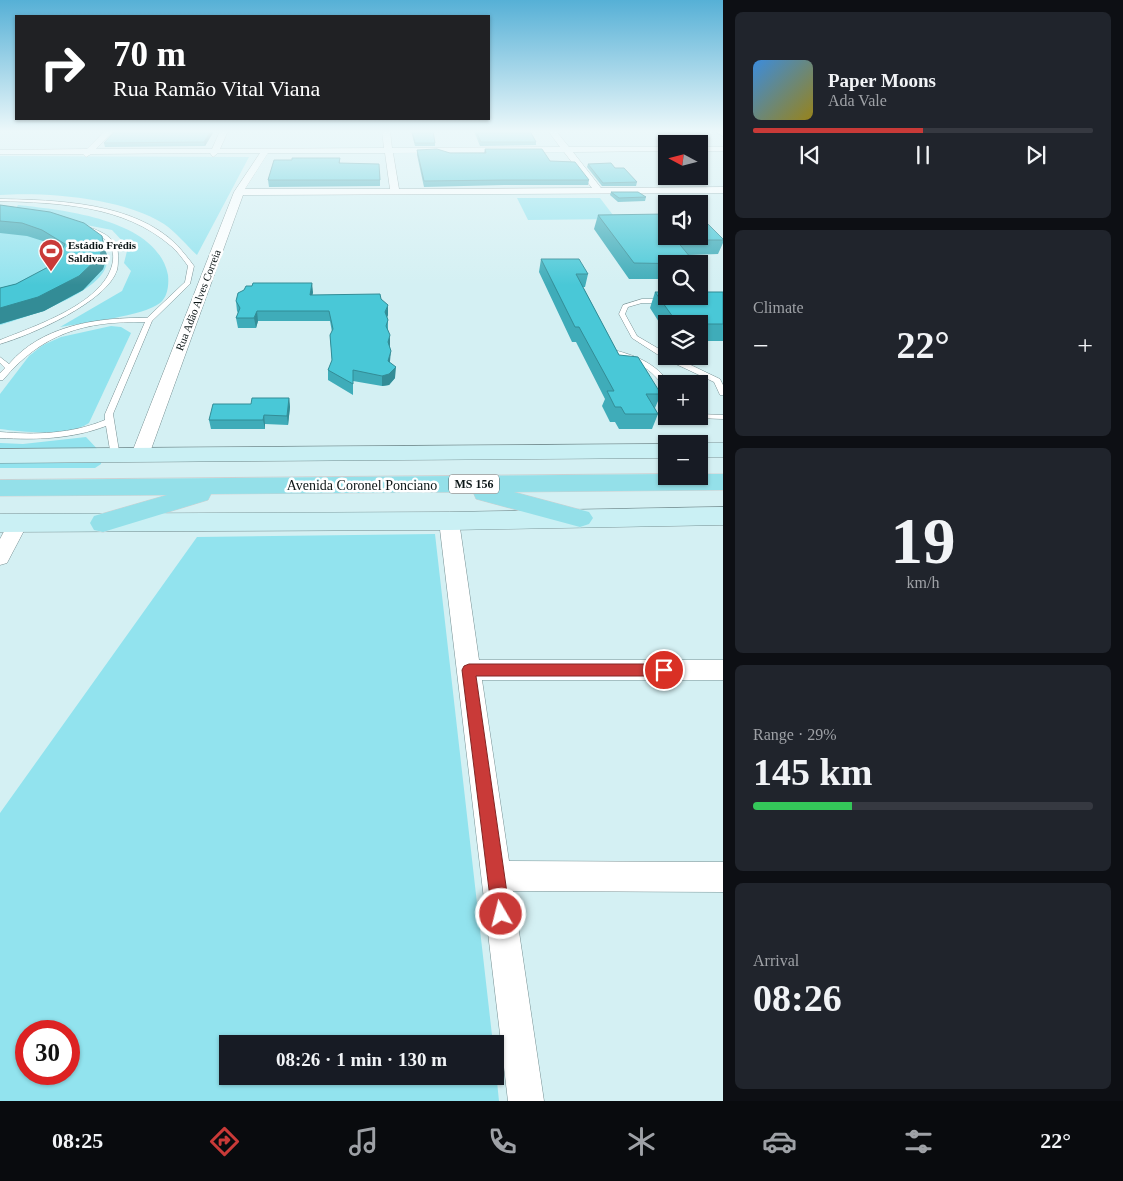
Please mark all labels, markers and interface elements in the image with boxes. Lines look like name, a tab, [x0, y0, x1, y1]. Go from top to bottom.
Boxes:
icon: right	[30, 35, 95, 100]
text: 70 m	[113, 35, 186, 74]
text: Paper Moons	[828, 70, 936, 91]
text: Rua Ramão Vital Viana	[113, 76, 320, 101]
text: Ada Vale	[828, 92, 887, 109]
north arrow	[658, 135, 708, 185]
map controls	[658, 135, 708, 485]
icon: previous	[796, 141, 824, 169]
icon: pause	[909, 141, 937, 169]
icon: next	[1022, 141, 1050, 169]
button: sound	[658, 195, 708, 245]
sports icon: Estádio Frédis Saldivar	[38, 238, 64, 272]
place label: Estádio Frédis Saldivar	[68, 239, 137, 264]
street label: Rua Adão Alves Correia	[173, 248, 223, 352]
button: search	[658, 255, 708, 305]
text: Climate	[753, 299, 804, 316]
button: layers	[658, 315, 708, 365]
text: 22°	[896, 324, 950, 366]
text: −	[753, 330, 769, 361]
text: +	[1077, 330, 1093, 361]
button: +	[658, 375, 708, 425]
button: −	[658, 435, 708, 485]
road number: MS 156	[449, 474, 499, 494]
street label: Avenida Coronel Ponciano	[287, 478, 437, 493]
text: 19	[891, 505, 956, 577]
text: km/h	[907, 574, 939, 591]
pin	[643, 649, 685, 691]
icon: arrive	[650, 656, 678, 684]
text: Range · 29%	[753, 726, 837, 743]
text: 145 km	[753, 751, 872, 793]
position arrow	[474, 887, 526, 939]
text: Arrival	[753, 952, 799, 969]
text: 08:26	[753, 977, 842, 1019]
speed limit sign: 30	[15, 1020, 80, 1085]
text: 08:26 · 1 min · 130 m	[276, 1049, 447, 1070]
icon: directions	[207, 1124, 242, 1159]
icon: music	[346, 1124, 381, 1159]
icon: phone	[485, 1124, 520, 1159]
icon: climate	[624, 1124, 659, 1159]
icon: car	[762, 1124, 797, 1159]
icon: filters	[901, 1124, 936, 1159]
text: 08:25	[52, 1128, 103, 1153]
text: 22°	[1040, 1128, 1071, 1153]

